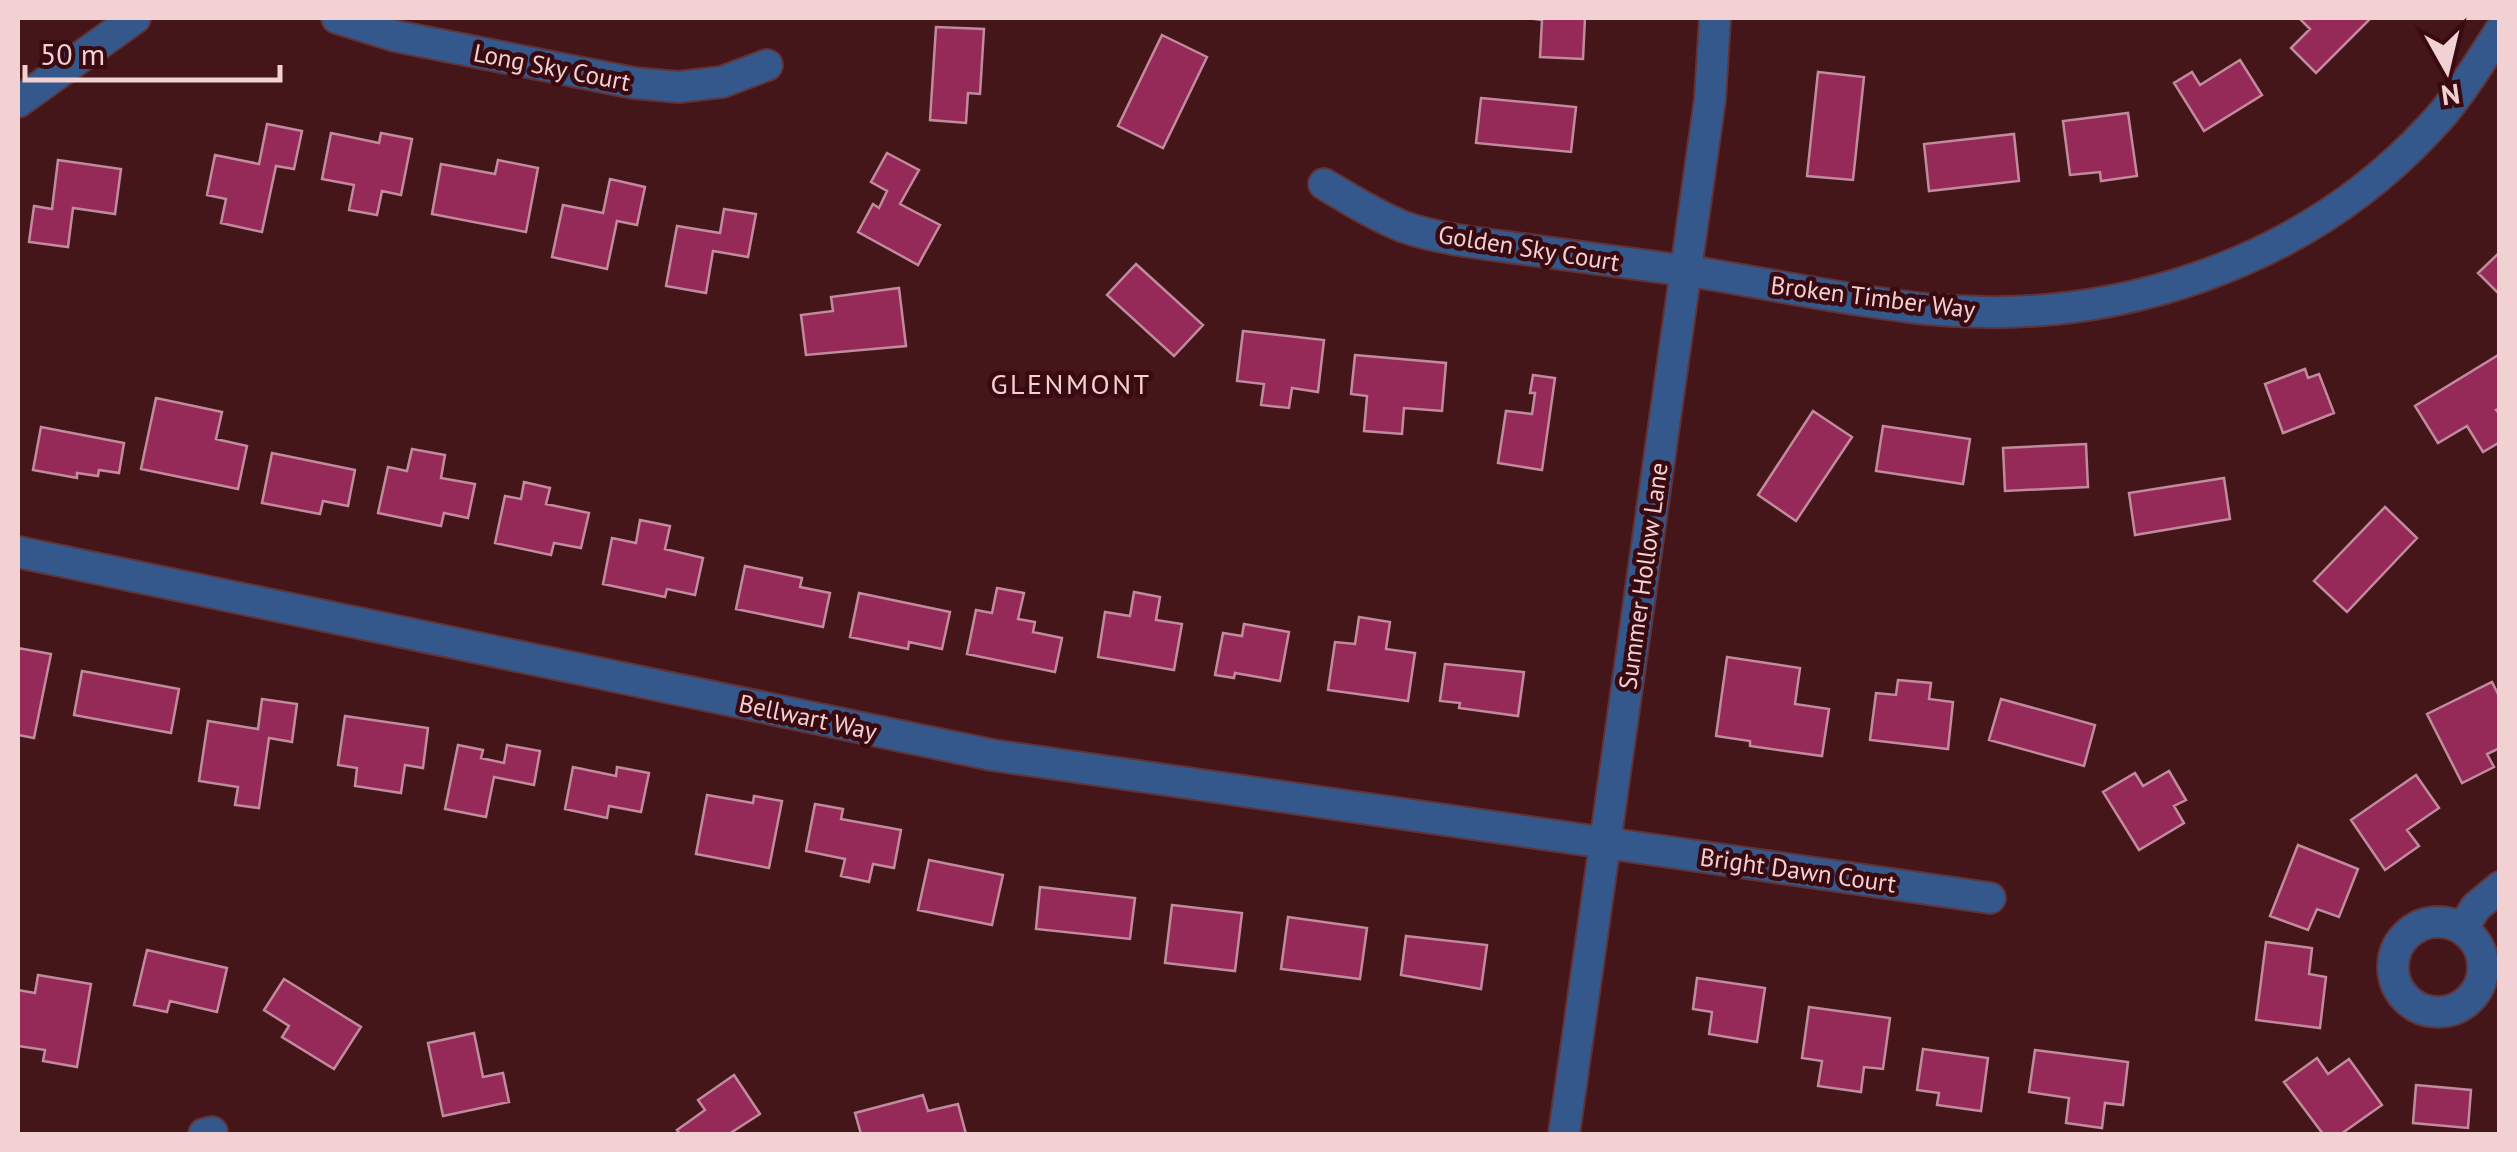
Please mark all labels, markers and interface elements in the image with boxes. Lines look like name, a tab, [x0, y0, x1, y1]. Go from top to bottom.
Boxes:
scale bar	[25, 20, 280, 82]
north arrow	[2397, 20, 2497, 120]
text: 50 m	[40, 34, 105, 73]
street label: Long Sky Court	[471, 36, 634, 98]
text: N	[2439, 76, 2462, 115]
street label: Golden Sky Court	[1436, 218, 1622, 278]
street label: Broken Timber Way	[1769, 269, 1978, 325]
district label: GLENMONT	[990, 365, 1152, 402]
street label: Summer Hollow Lane	[1611, 460, 1675, 692]
street label: Bellwart Way	[736, 687, 880, 747]
street label: Bright Dawn Court	[1698, 840, 1899, 900]

